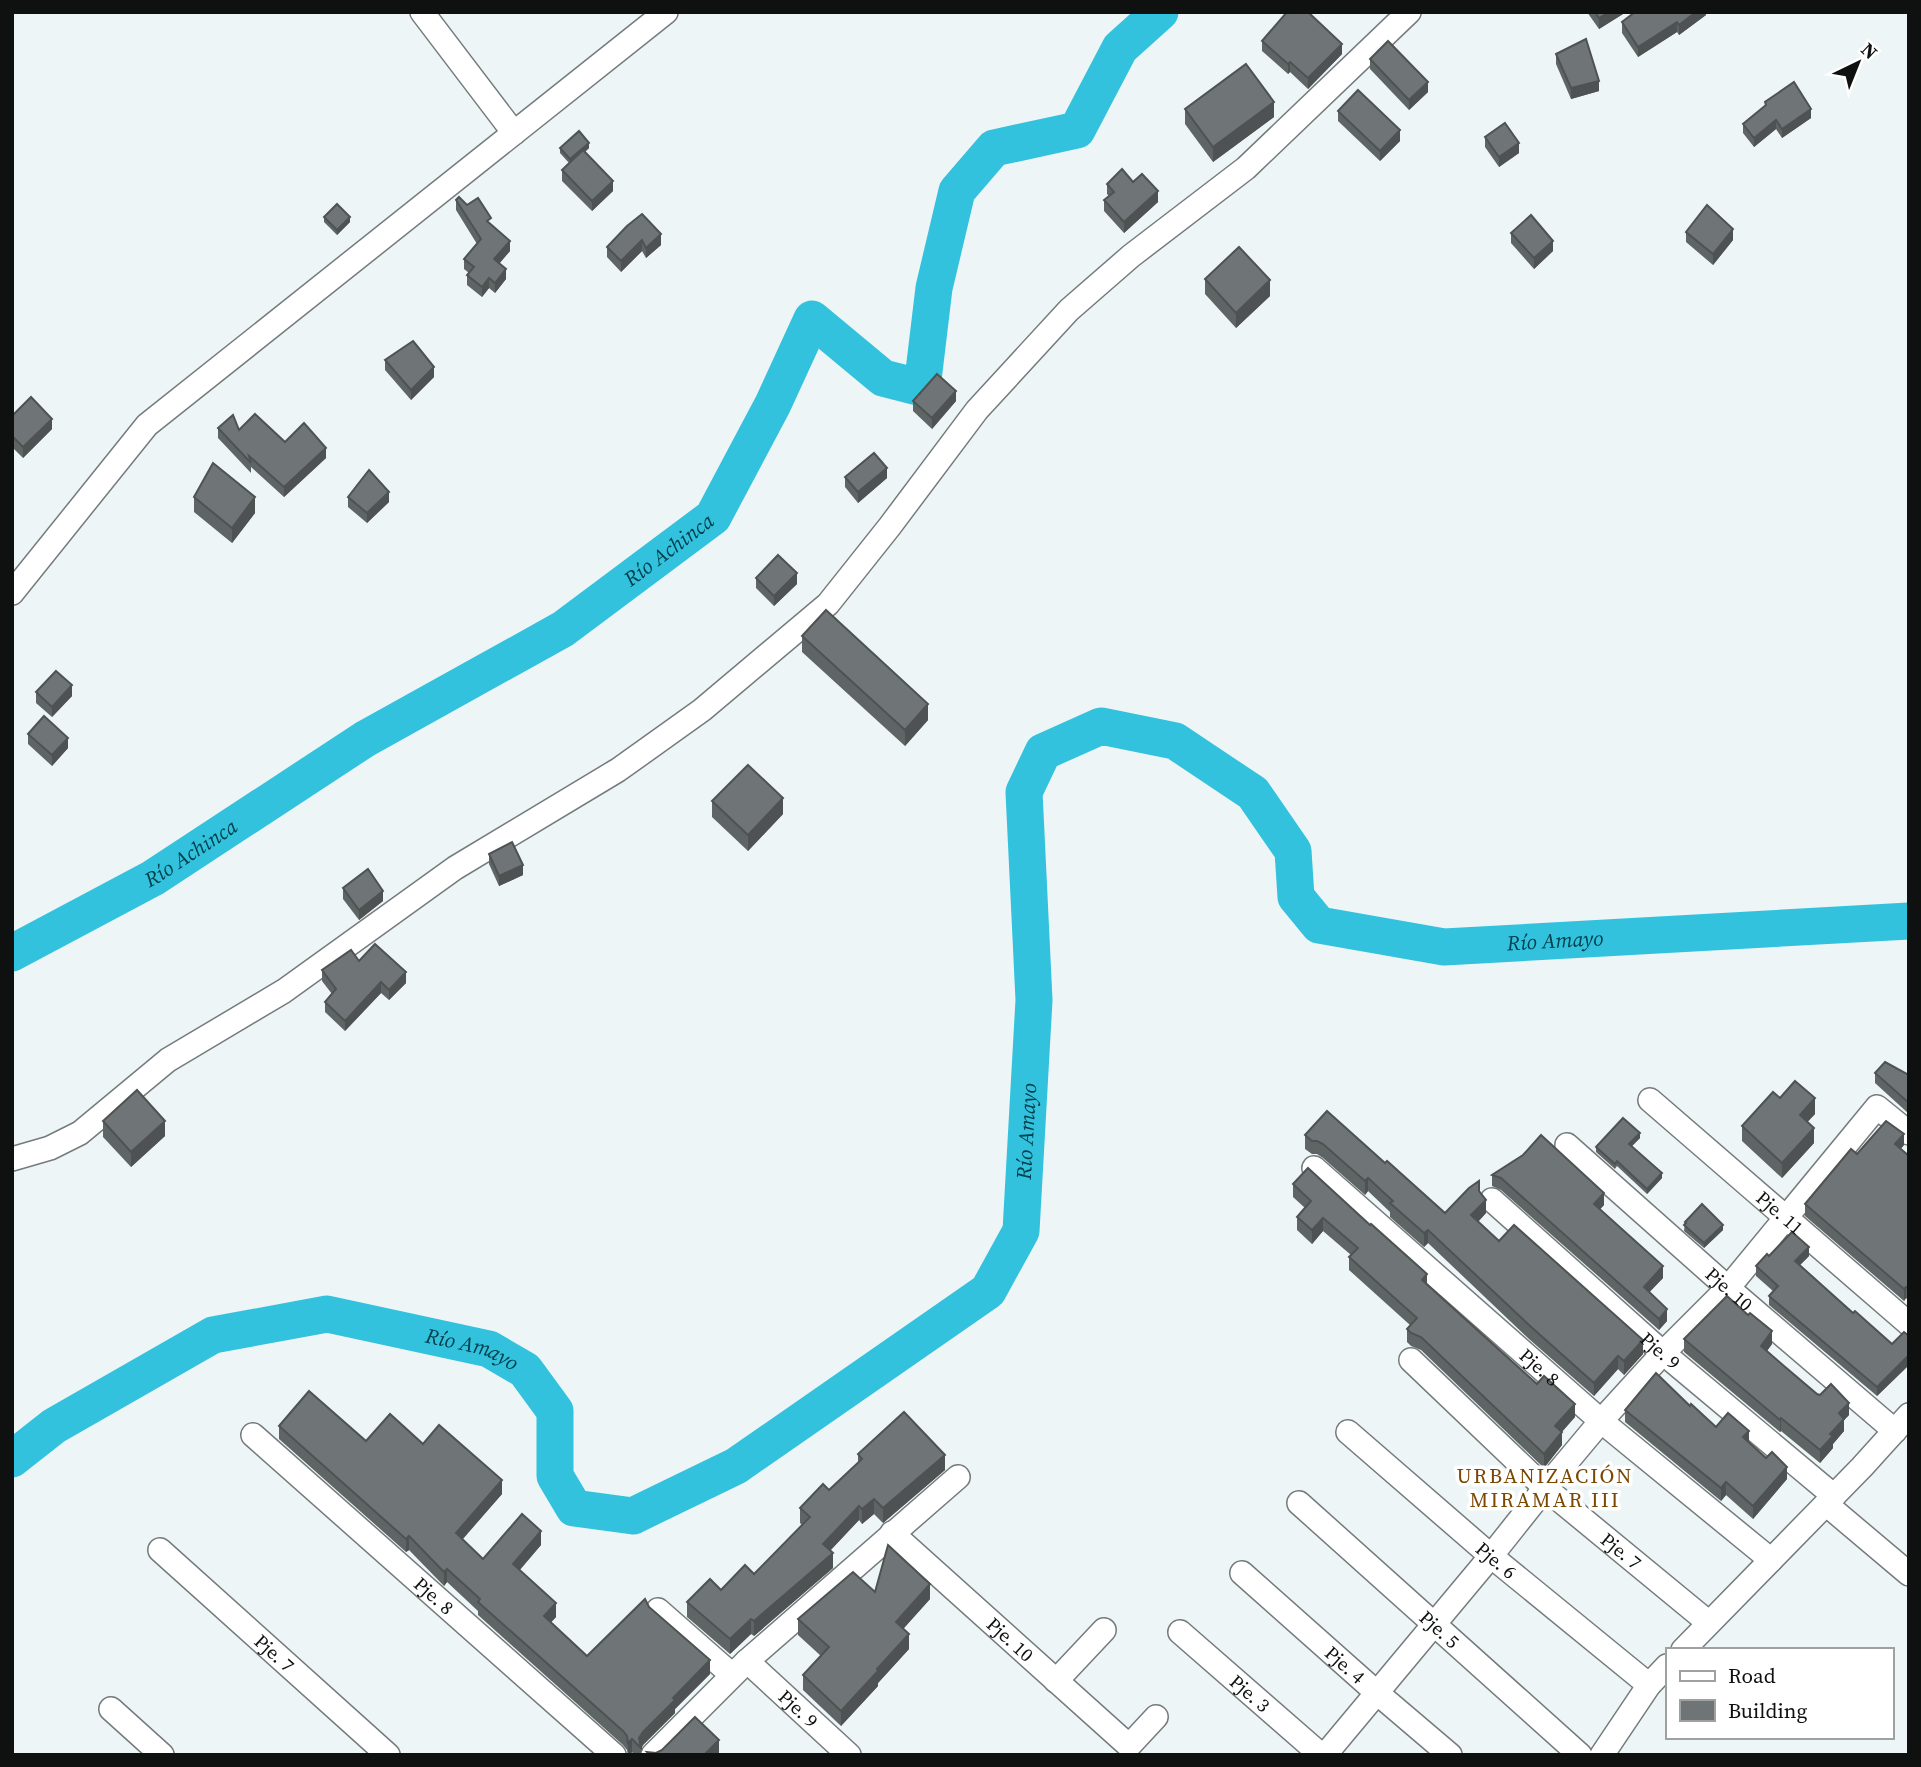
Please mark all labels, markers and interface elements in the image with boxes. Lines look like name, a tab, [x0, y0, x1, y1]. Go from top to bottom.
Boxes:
north arrow	[1823, 28, 1893, 98]
text: N	[1856, 36, 1884, 65]
water label: Río Achinca	[617, 506, 720, 593]
water label: Río Achinca	[138, 812, 243, 894]
water label: Río Amayo	[1505, 923, 1604, 958]
water label: Río Amayo	[1009, 1082, 1043, 1181]
street label: Pje. 11	[1751, 1185, 1809, 1240]
street label: Pje. 10	[1700, 1261, 1759, 1317]
water label: Río Amayo	[422, 1320, 524, 1377]
street label: Pje. 9	[1635, 1326, 1686, 1375]
street label: Pje. 8	[1514, 1342, 1565, 1392]
district label: URBANIZACIÓN MIRAMAR III	[1457, 1461, 1633, 1514]
street label: Pje. 7	[1595, 1526, 1647, 1575]
street label: Pje. 6	[1470, 1536, 1522, 1585]
street label: Pje. 8	[408, 1571, 460, 1620]
street label: Pje. 5	[1414, 1604, 1465, 1654]
street label: Pje. 10	[981, 1611, 1039, 1667]
street label: Pje. 7	[249, 1628, 300, 1678]
street label: Pje. 4	[1320, 1640, 1371, 1690]
legend	[1666, 1648, 1893, 1739]
text: Road	[1728, 1661, 1776, 1690]
street label: Pje. 3	[1224, 1668, 1276, 1718]
street label: Pje. 9	[773, 1683, 824, 1733]
text: Building	[1728, 1696, 1807, 1725]

